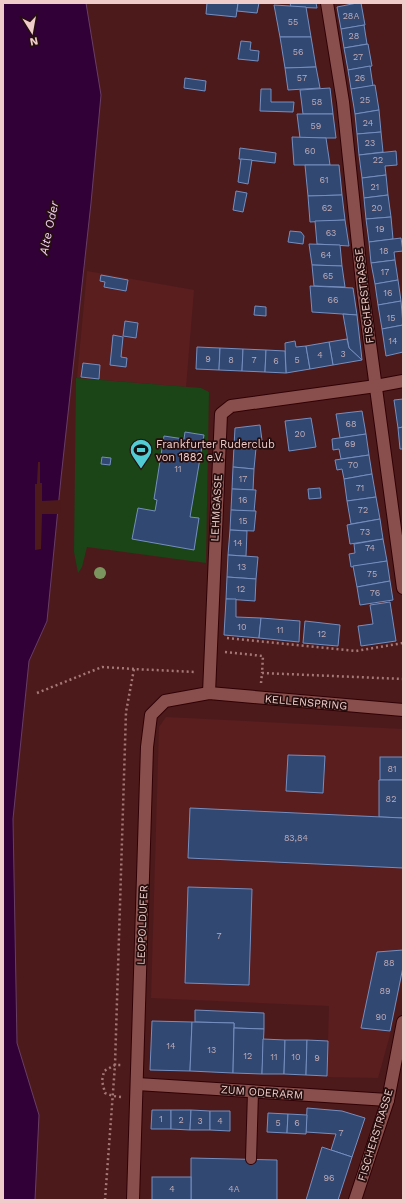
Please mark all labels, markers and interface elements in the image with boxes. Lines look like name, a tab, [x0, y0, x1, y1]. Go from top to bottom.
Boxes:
house number: 28A	[343, 11, 359, 21]
north arrow	[12, 12, 52, 52]
house number: 55	[288, 17, 298, 27]
house number: 28	[349, 31, 359, 41]
text: N	[29, 34, 39, 48]
house number: 56	[293, 47, 303, 57]
house number: 27	[353, 52, 363, 62]
house number: 57	[297, 73, 307, 83]
house number: 26	[355, 73, 365, 83]
house number: 25	[360, 95, 370, 105]
house number: 58	[312, 97, 322, 107]
house number: 24	[363, 118, 374, 128]
house number: 59	[311, 121, 321, 131]
house number: 23	[365, 138, 375, 148]
house number: 60	[304, 146, 316, 156]
house number: 22	[373, 155, 383, 165]
house number: 61	[320, 175, 328, 185]
house number: 21	[371, 182, 379, 192]
water label: Alte Oder	[36, 199, 62, 257]
house number: 62	[322, 203, 332, 213]
house number: 20	[372, 203, 383, 213]
house number: 19	[375, 224, 385, 234]
house number: 63	[326, 228, 336, 238]
house number: 18	[379, 246, 389, 256]
street label: FISCHERSTRASSE	[352, 248, 377, 344]
house number: 64	[321, 250, 332, 260]
house number: 17	[381, 267, 389, 277]
house number: 65	[323, 271, 333, 281]
house number: 16	[384, 288, 392, 298]
house number: 66	[328, 295, 338, 305]
house number: 15	[387, 313, 395, 323]
house number: 14	[388, 336, 398, 346]
house number: 3	[340, 349, 346, 359]
house number: 4	[317, 350, 323, 360]
house number: 9	[205, 354, 211, 364]
house number: 8	[228, 355, 234, 365]
house number: 7	[251, 355, 257, 365]
house number: 5	[294, 355, 300, 365]
house number: 6	[273, 356, 279, 366]
house number: 68	[345, 419, 357, 429]
house number: 20	[295, 429, 306, 439]
sports icon: Frankfurter Ruderclub von 1882 e.V.	[128, 437, 154, 470]
place label: Frankfurter Ruderclub von 1882 e.V.	[156, 438, 275, 464]
house number: 69	[344, 439, 356, 449]
house number: 70	[348, 460, 359, 470]
house number: 11	[174, 464, 182, 474]
street label: LEHMGASSE	[208, 474, 225, 542]
house number: 17	[239, 474, 247, 484]
house number: 71	[356, 483, 364, 493]
house number: 16	[239, 495, 247, 505]
house number: 72	[358, 505, 368, 515]
house number: 15	[239, 516, 247, 526]
house number: 73	[360, 527, 370, 537]
house number: 14	[233, 538, 243, 548]
house number: 74	[365, 543, 375, 553]
house number: 13	[238, 562, 246, 572]
house number: 75	[367, 569, 377, 579]
house number: 12	[237, 584, 245, 594]
house number: 76	[370, 588, 380, 598]
house number: 10	[237, 622, 247, 632]
house number: 11	[276, 625, 284, 635]
house number: 12	[318, 629, 326, 639]
street label: KELLENSPRING	[264, 692, 348, 713]
house number: 81	[387, 764, 397, 774]
house number: 82	[386, 794, 396, 804]
house number: 83,84	[284, 833, 309, 843]
street label: LEOPOLDUFER	[135, 885, 150, 965]
house number: 7	[216, 931, 222, 941]
house number: 88	[383, 958, 395, 968]
house number: 89	[379, 986, 391, 996]
house number: 90	[375, 1012, 387, 1022]
house number: 14	[166, 1041, 176, 1051]
house number: 13	[208, 1045, 216, 1055]
house number: 12	[244, 1051, 252, 1061]
house number: 11	[270, 1052, 278, 1062]
house number: 10	[291, 1052, 301, 1062]
house number: 9	[314, 1053, 320, 1063]
street label: ZUM ODERARM	[220, 1083, 303, 1102]
street label: FISCHERSTRASSE	[355, 1087, 396, 1183]
house number: 1	[159, 1114, 163, 1124]
house number: 2	[178, 1115, 184, 1125]
house number: 3	[197, 1116, 203, 1126]
house number: 4	[217, 1116, 223, 1126]
house number: 5	[275, 1118, 281, 1128]
house number: 6	[294, 1118, 300, 1128]
house number: 7	[338, 1128, 344, 1138]
house number: 96	[323, 1173, 335, 1183]
house number: 4	[169, 1184, 175, 1194]
house number: 4A	[228, 1184, 240, 1194]

